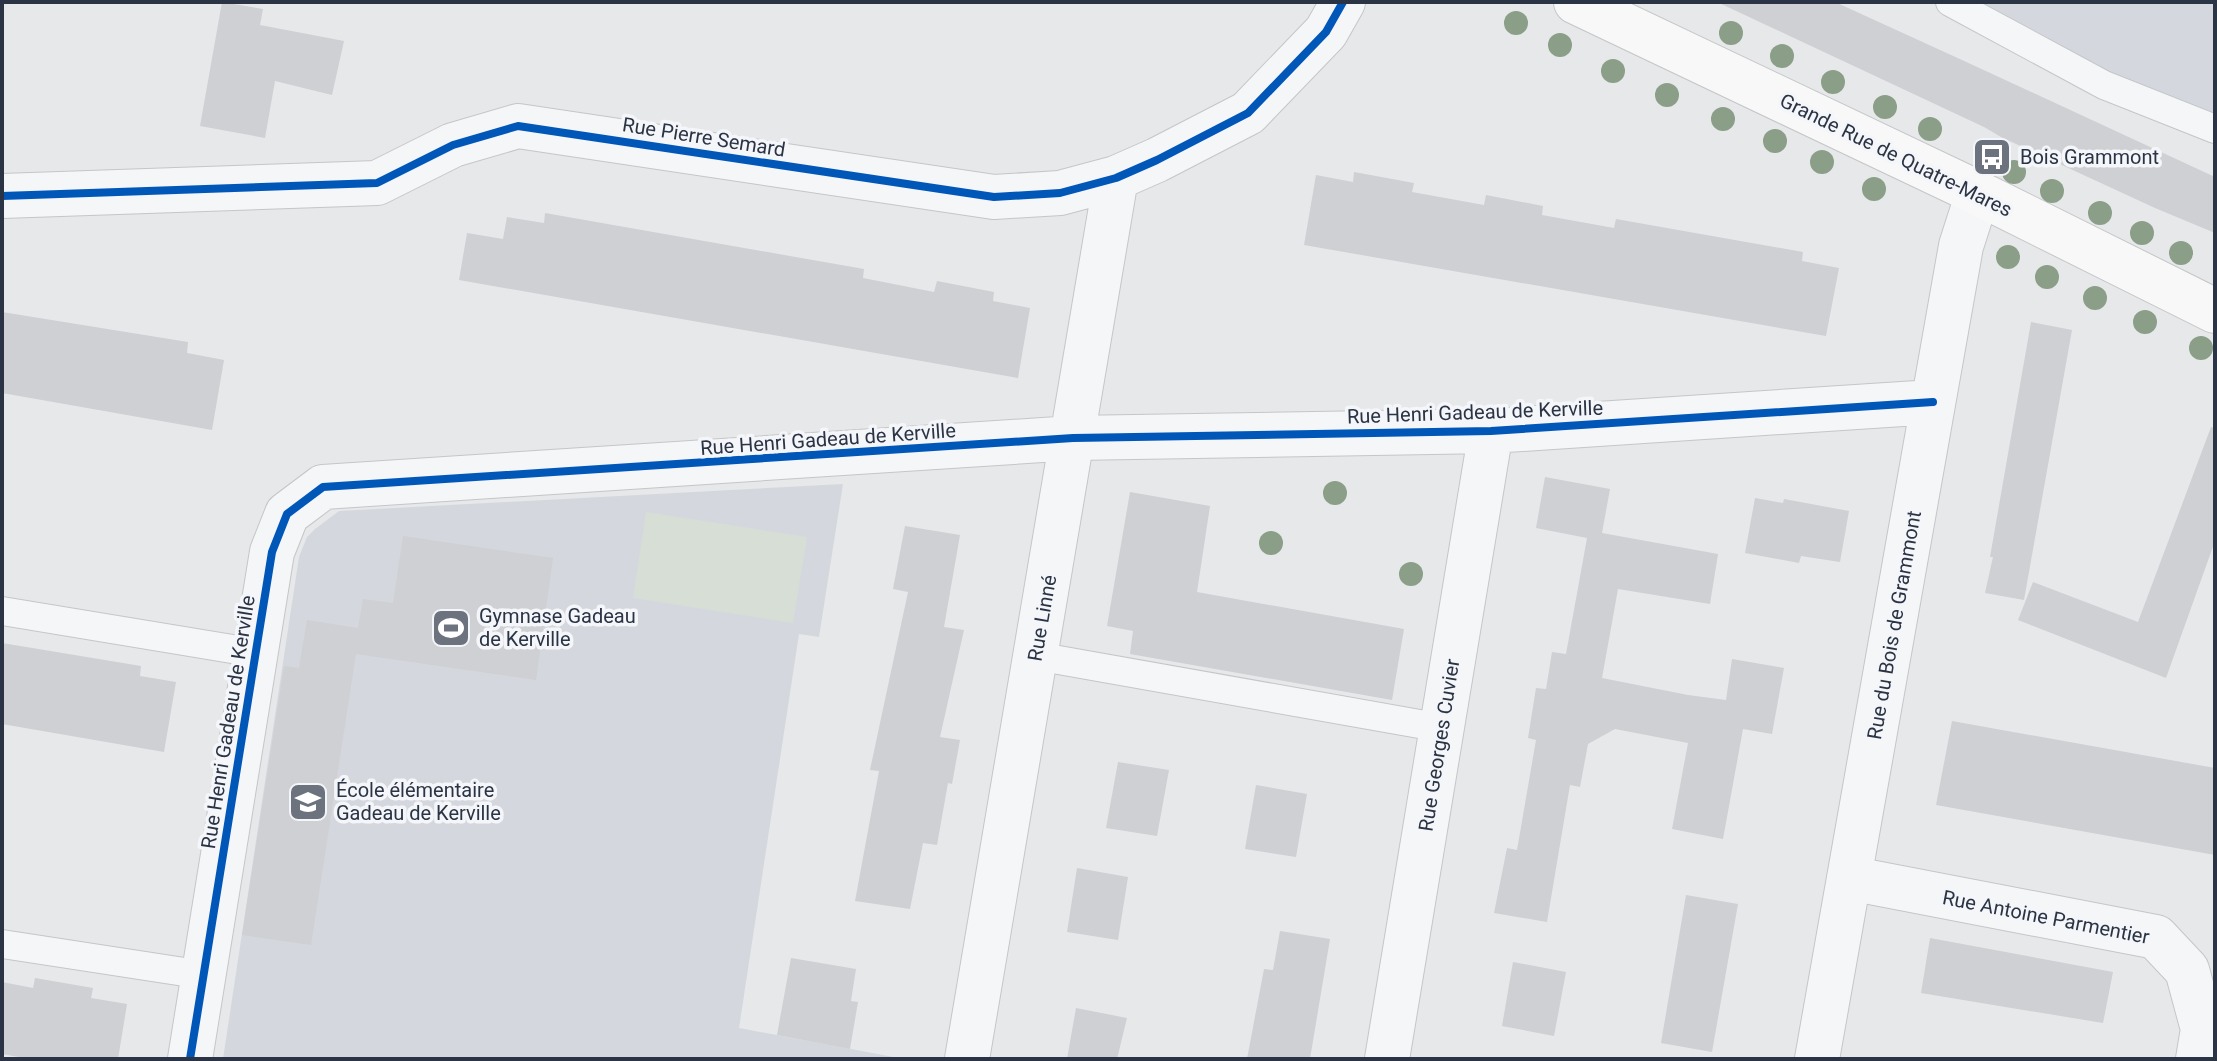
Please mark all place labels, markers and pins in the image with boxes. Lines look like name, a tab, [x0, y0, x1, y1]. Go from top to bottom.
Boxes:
bus stop icon: Bois Grammont	[1971, 136, 2013, 178]
place label: Bois Grammont	[2020, 145, 2159, 169]
place label: Gymnase Gadeau de Kerville	[479, 604, 636, 651]
sports icon: Gymnase Gadeau de Kerville	[430, 607, 472, 649]
place label: École élémentaire Gadeau de Kerville	[336, 778, 501, 825]
school or university icon: École élémentaire Gadeau de Kerville	[287, 781, 329, 823]

